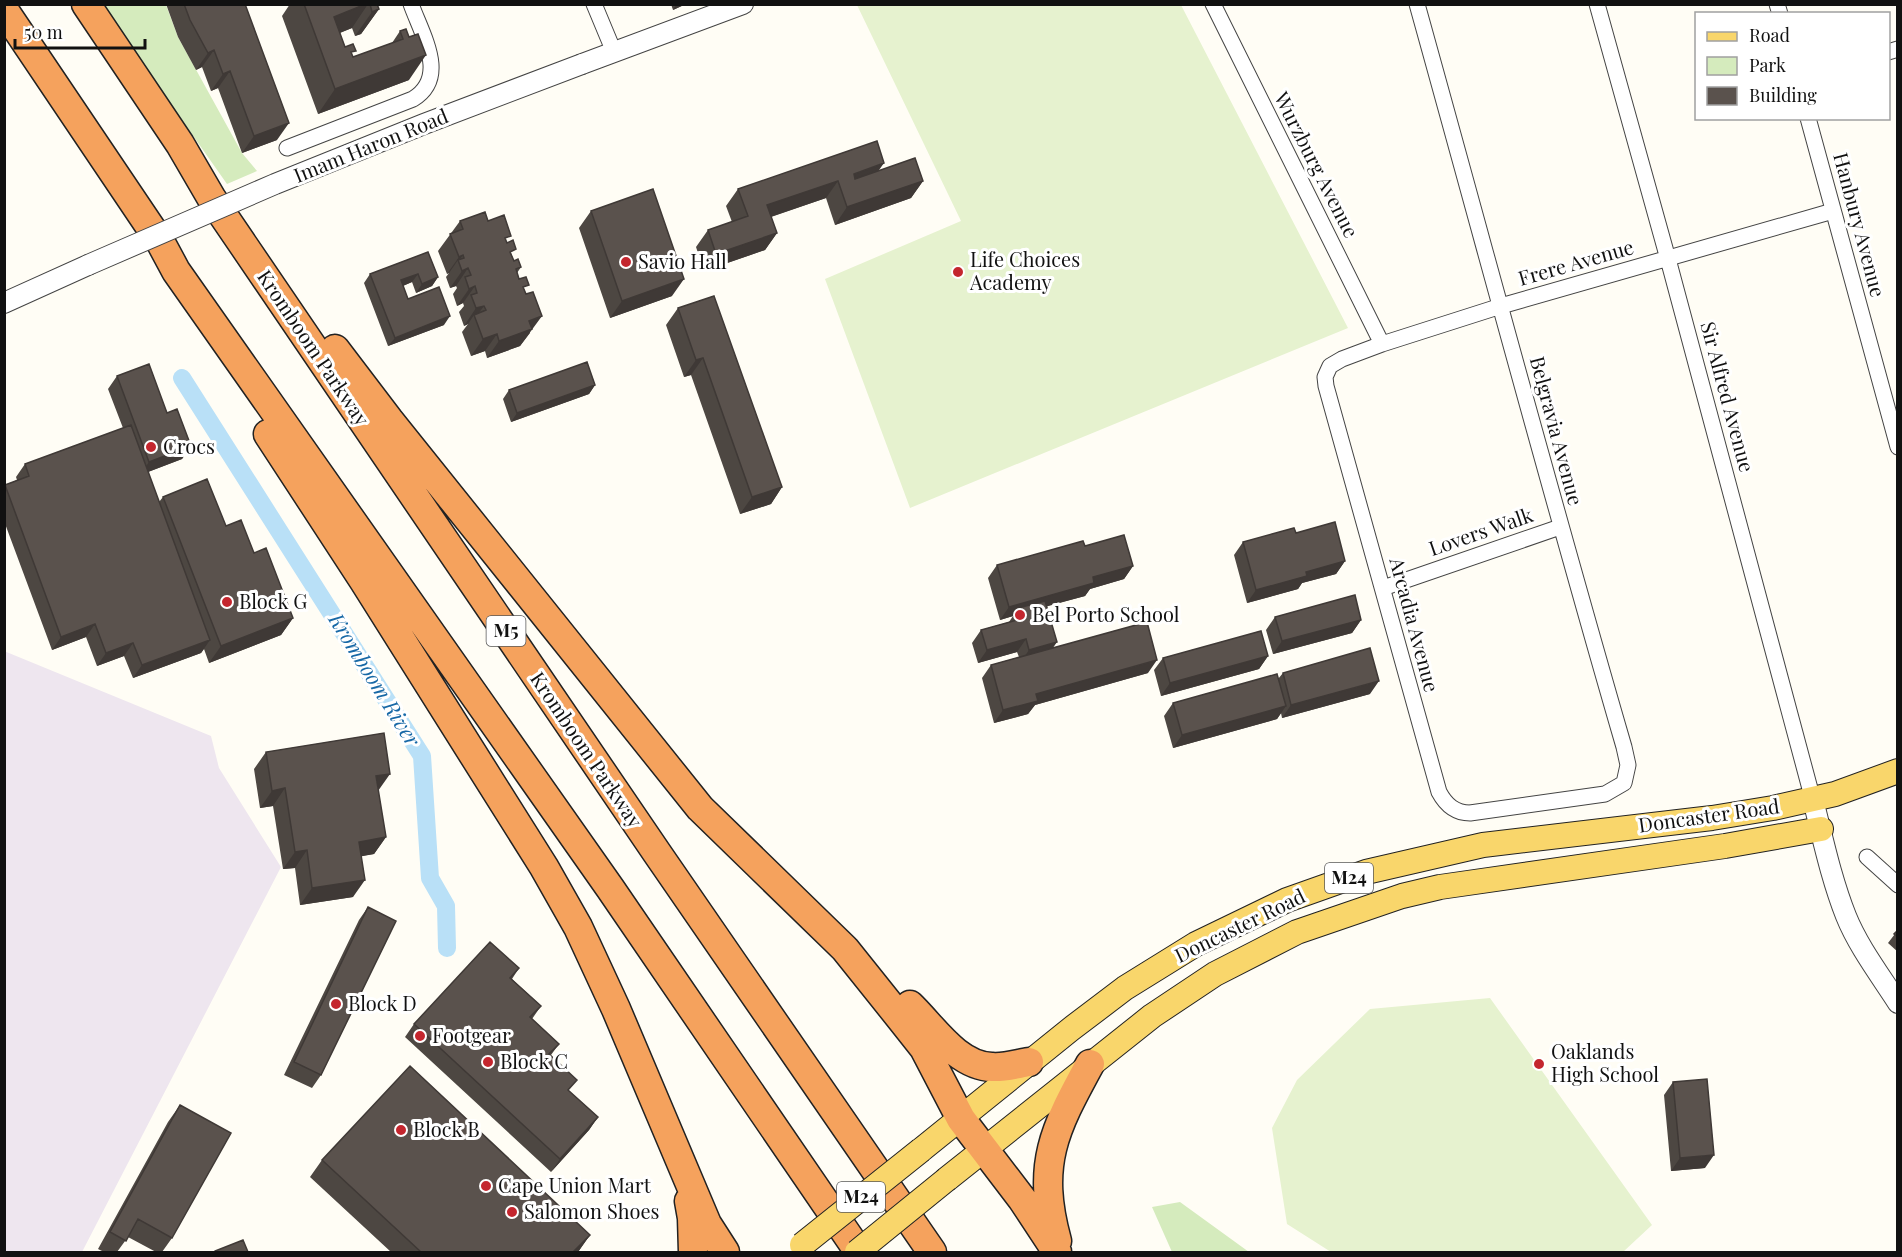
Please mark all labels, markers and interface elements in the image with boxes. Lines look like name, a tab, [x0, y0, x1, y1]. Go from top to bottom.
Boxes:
scale bar	[15, 12, 146, 50]
legend	[1695, 12, 1890, 120]
text: 50 m	[24, 20, 63, 44]
text: Road	[1749, 23, 1790, 47]
text: Park	[1749, 53, 1786, 77]
text: Building	[1749, 83, 1817, 107]
street label: Wurzburg Avenue	[1269, 86, 1366, 242]
street label: Imam Haron Road	[289, 101, 452, 188]
street label: Hanbury Avenue	[1828, 149, 1893, 300]
street label: Frere Avenue	[1515, 232, 1636, 291]
place label: Life Choices Academy	[969, 245, 1080, 295]
place label: Savio Hall	[638, 247, 727, 274]
marker: Savio Hall	[619, 255, 633, 269]
street label: Kromboom Parkway	[252, 264, 376, 430]
marker: Life Choices Academy	[951, 265, 965, 279]
street label: Sir Alfred Avenue	[1695, 318, 1762, 475]
street label: Belgravia Avenue	[1525, 353, 1590, 508]
place label: Crocs	[163, 432, 215, 459]
marker: Crocs	[144, 440, 158, 454]
street label: Lovers Walk	[1425, 500, 1536, 561]
street label: Arcadia Avenue	[1384, 553, 1446, 695]
place label: Block G	[239, 587, 307, 614]
marker: Block G	[220, 595, 234, 609]
place label: Bel Porto School	[1032, 600, 1180, 627]
water label: Kromboom River	[323, 606, 428, 752]
marker: Bel Porto School	[1013, 608, 1027, 622]
road number: M5	[486, 616, 526, 646]
street label: Kromboom Parkway	[525, 666, 649, 832]
street label: Doncaster Road	[1637, 791, 1781, 838]
road number: M24	[1325, 863, 1373, 893]
street label: Doncaster Road	[1170, 881, 1309, 968]
place label: Block D	[348, 989, 417, 1016]
marker: Block D	[329, 997, 343, 1011]
place label: Footgear	[432, 1021, 511, 1048]
marker: Footgear	[413, 1029, 427, 1043]
place label: Oaklands High School	[1551, 1037, 1659, 1087]
place label: Block C	[500, 1047, 568, 1074]
marker: Block C	[481, 1055, 495, 1069]
marker: Oaklands High School	[1532, 1057, 1546, 1071]
place label: Block B	[413, 1115, 480, 1142]
marker: Block B	[394, 1123, 408, 1137]
place label: Cape Union Mart	[498, 1171, 652, 1198]
marker: Cape Union Mart	[479, 1179, 493, 1193]
road number: M24	[837, 1182, 885, 1212]
place label: Salomon Shoes	[524, 1197, 659, 1224]
marker: Salomon Shoes	[505, 1205, 519, 1219]

